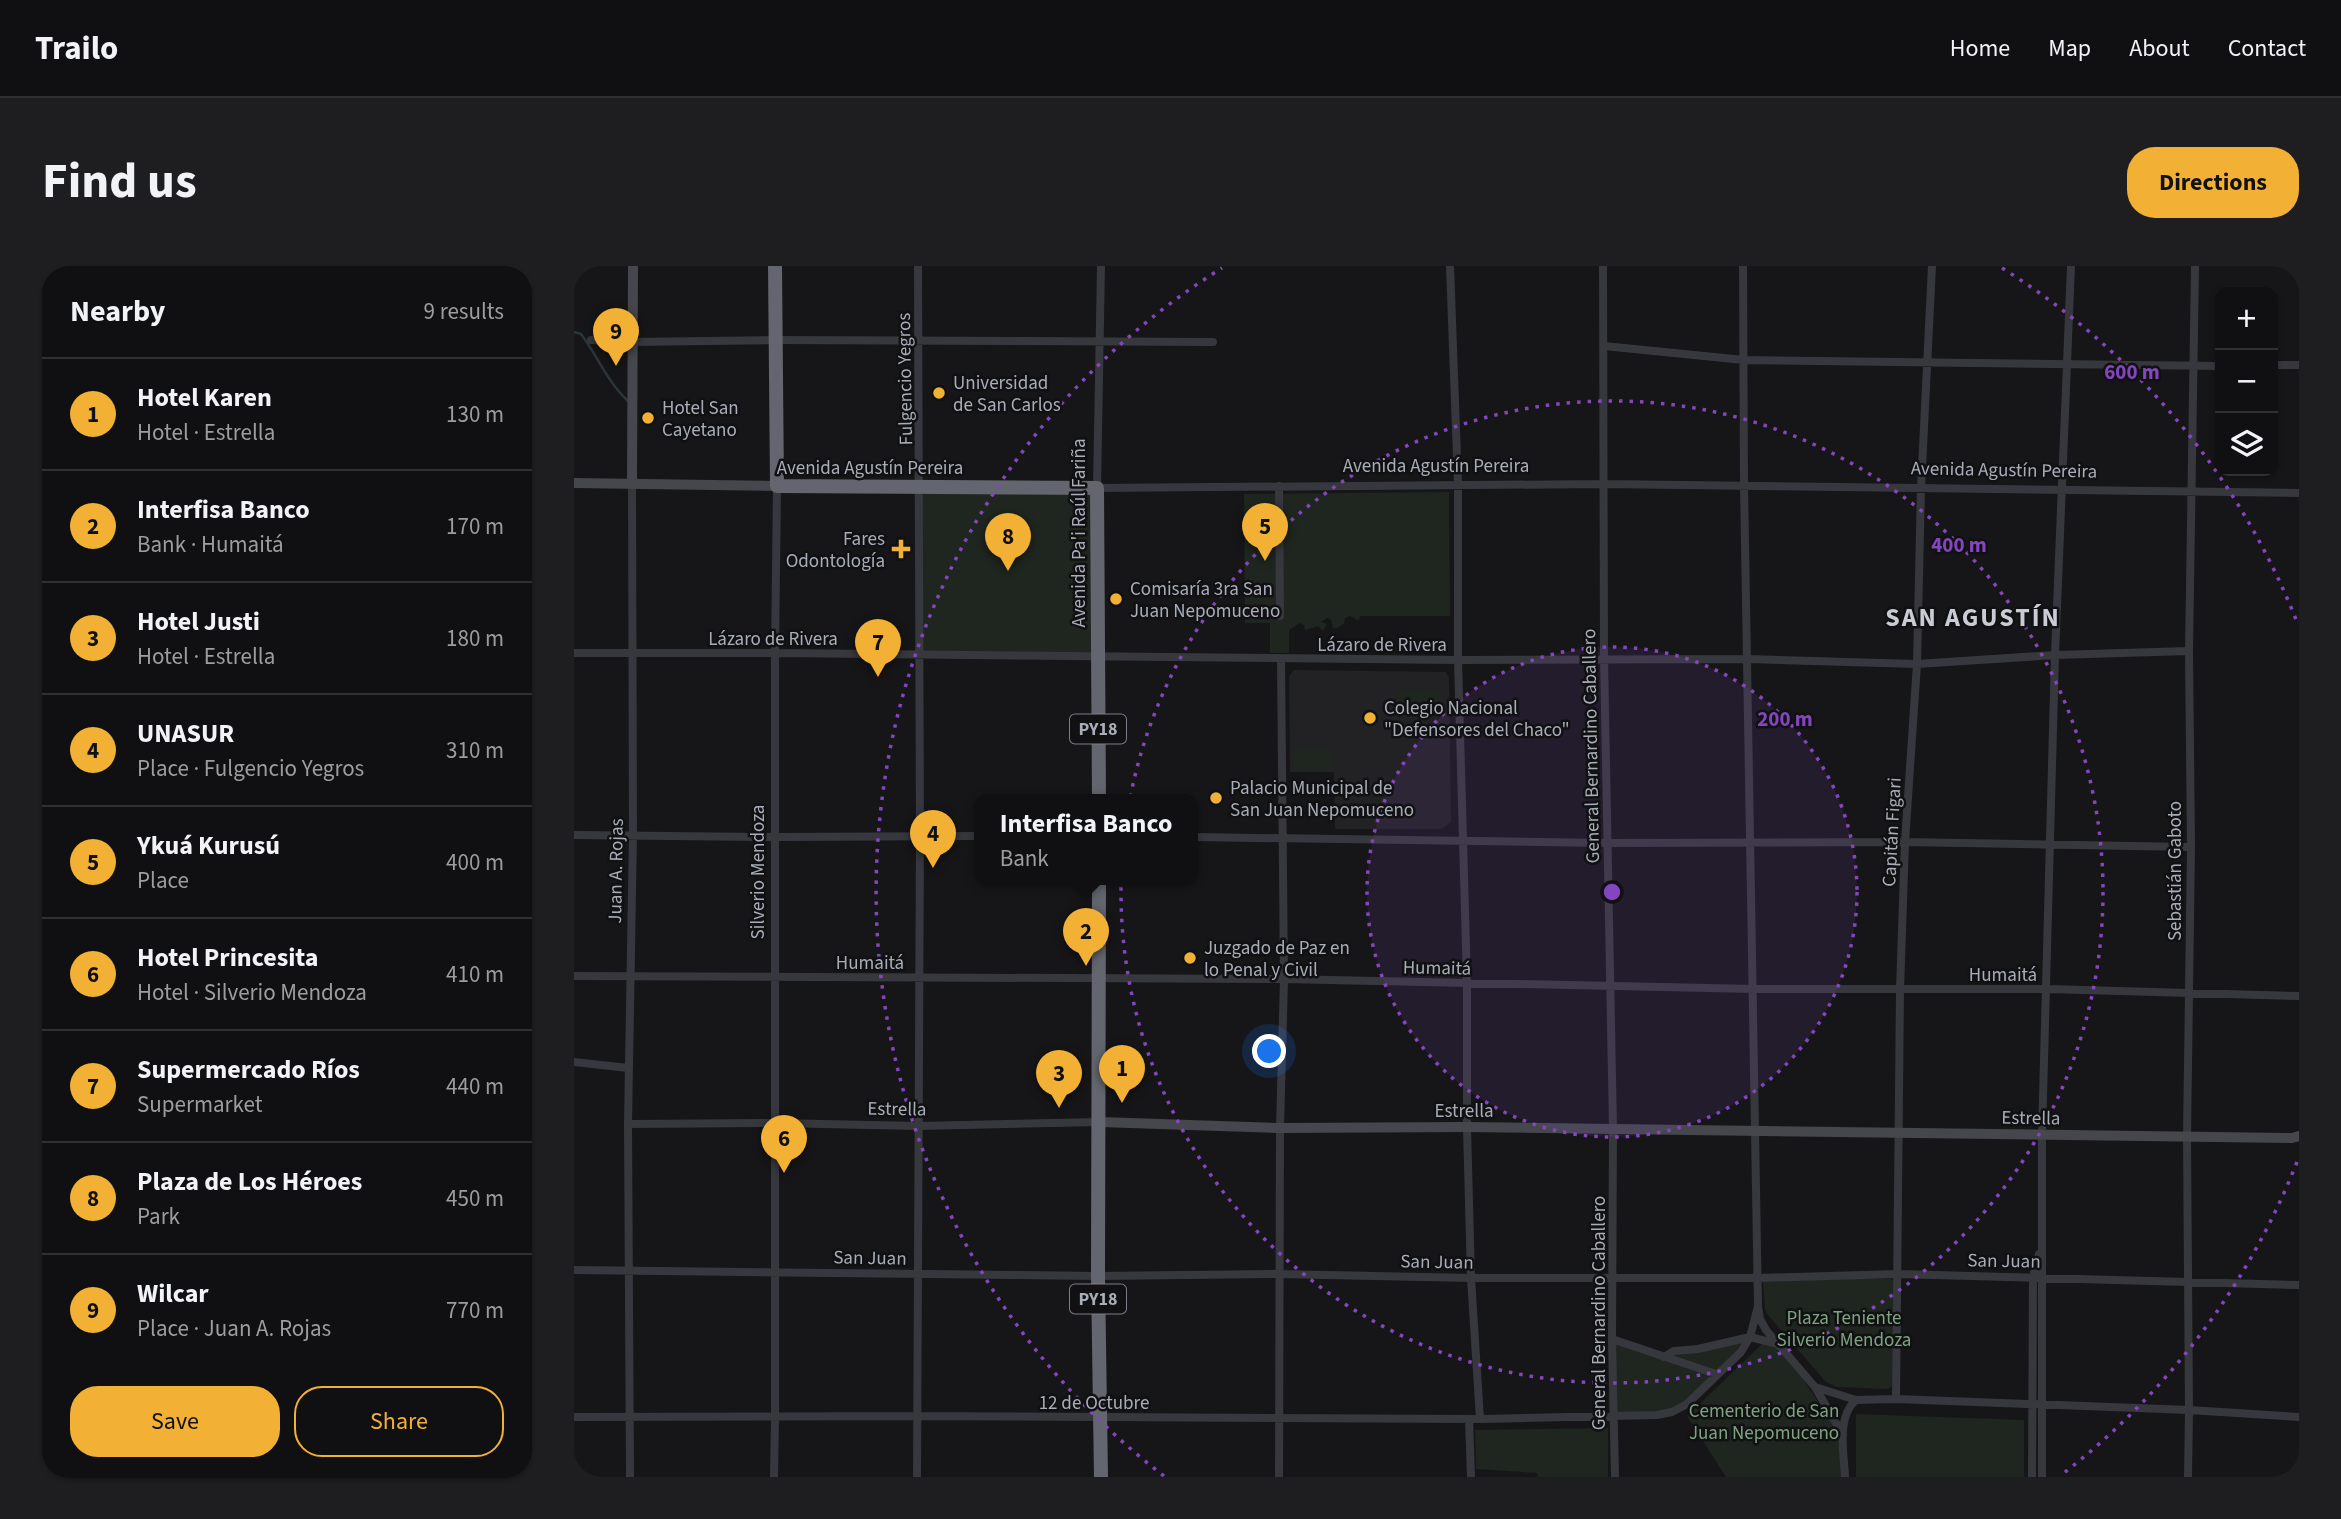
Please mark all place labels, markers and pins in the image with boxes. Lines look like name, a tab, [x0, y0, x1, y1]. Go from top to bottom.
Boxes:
pin: 9	[593, 308, 639, 366]
place label: Universidad de San Carlos	[953, 370, 1061, 419]
marker: Universidad de San Carlos	[931, 385, 947, 401]
place label: Hotel San Cayetano	[662, 395, 739, 444]
marker: Hotel San Cayetano	[640, 410, 656, 426]
pin: 5	[1242, 503, 1288, 561]
pin: 8	[985, 513, 1031, 571]
place label: Fares Odontología	[786, 526, 885, 575]
marker: Fares Odontología	[891, 539, 911, 559]
place label: Comisaría 3ra San Juan Nepomuceno	[1130, 576, 1280, 625]
marker: Comisaría 3ra San Juan Nepomuceno	[1108, 591, 1124, 607]
pin: 7	[855, 619, 901, 677]
place label: Colegio Nacional "Defensores del Chaco"	[1384, 695, 1570, 744]
marker: Colegio Nacional "Defensores del Chaco"	[1362, 710, 1378, 726]
place label: Palacio Municipal de San Juan Nepomuceno	[1230, 775, 1414, 824]
marker: Palacio Municipal de San Juan Nepomuceno	[1208, 790, 1224, 806]
pin: 4	[910, 810, 956, 868]
centre of rings	[1600, 880, 1624, 904]
pin: 2	[1063, 908, 1109, 966]
place label: Juzgado de Paz en lo Penal y Civil	[1204, 935, 1350, 984]
marker: Juzgado de Paz en lo Penal y Civil	[1182, 950, 1198, 966]
pin: 1	[1099, 1045, 1145, 1103]
pin: 3	[1036, 1050, 1082, 1108]
pin: 6	[761, 1115, 807, 1173]

